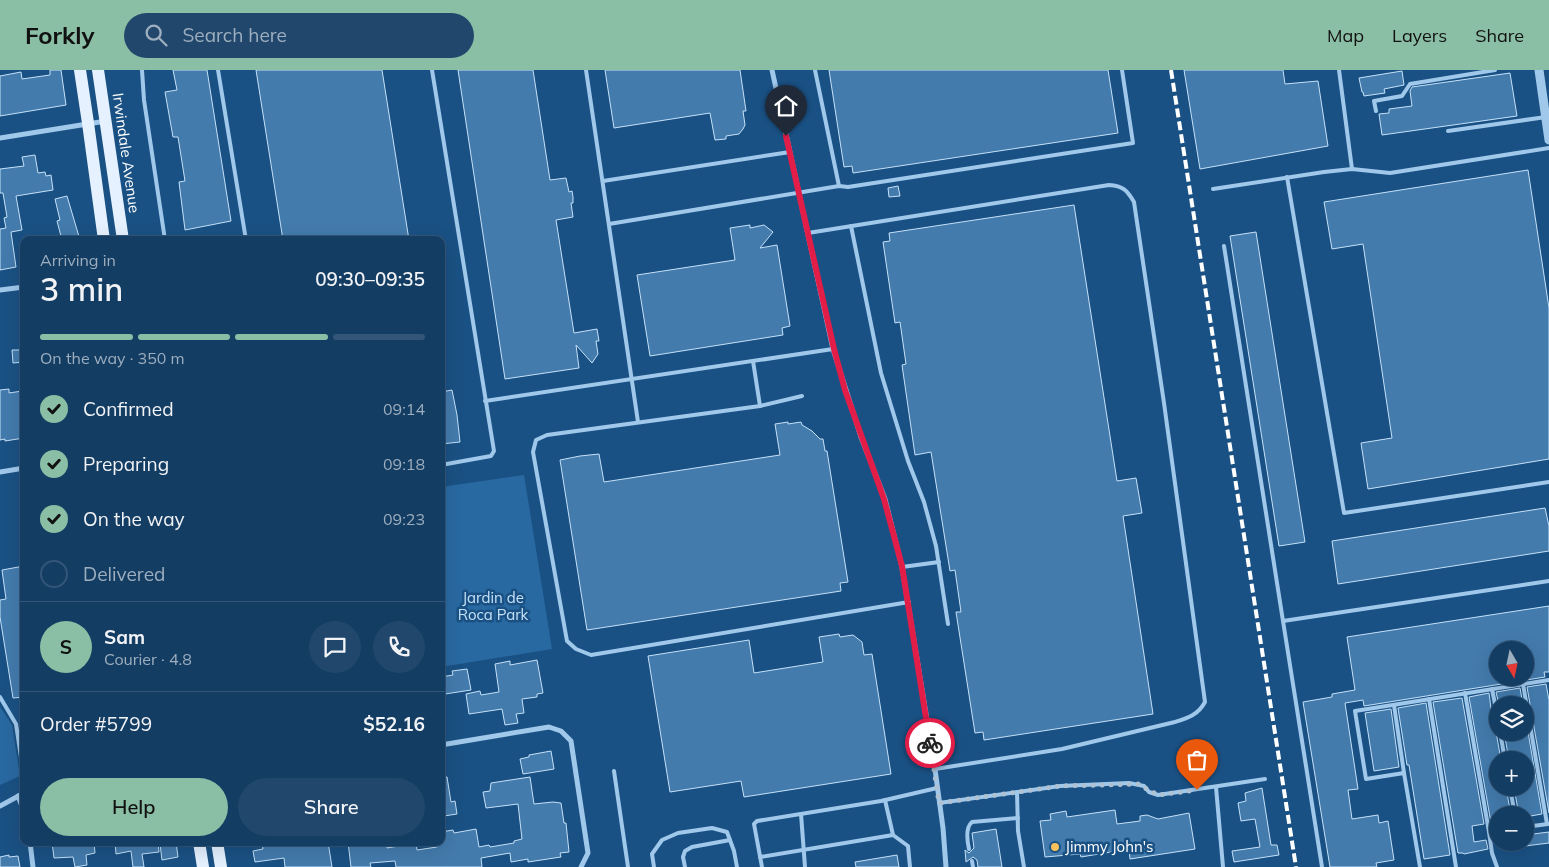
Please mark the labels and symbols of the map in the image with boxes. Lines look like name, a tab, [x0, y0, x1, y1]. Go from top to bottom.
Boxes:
pin	[765, 85, 807, 136]
street label: Irwindale Avenue	[109, 92, 144, 214]
park label: Jardin de Roca Park	[458, 588, 529, 624]
north arrow	[1489, 641, 1534, 686]
courier	[905, 718, 955, 768]
pin	[1176, 739, 1218, 790]
place label: Jimmy John's	[1065, 837, 1154, 856]
marker: Jimmy John's	[1049, 841, 1061, 853]

